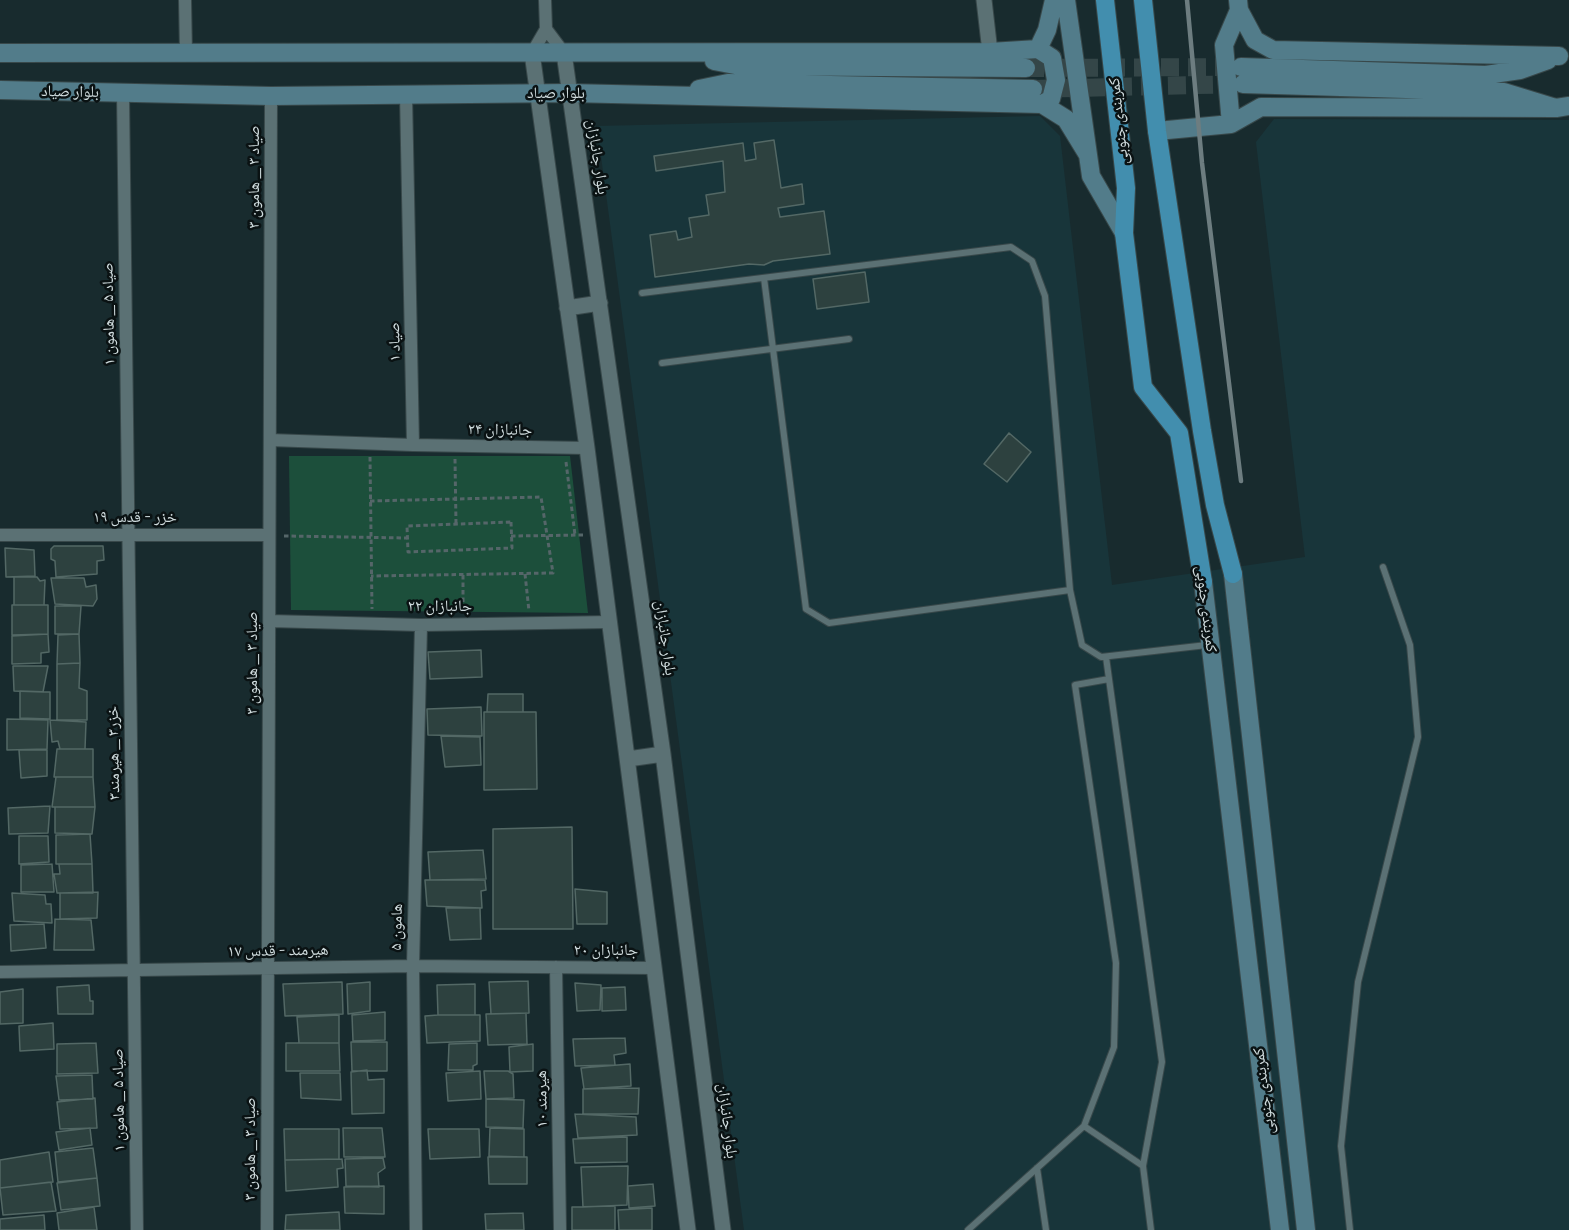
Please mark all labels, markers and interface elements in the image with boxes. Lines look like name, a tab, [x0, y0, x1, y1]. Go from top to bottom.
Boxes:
street label: کمربندی جنوبی	[1105, 77, 1133, 165]
street label: بلوار صیاد	[41, 82, 99, 102]
street label: بلوار صیاد	[527, 84, 585, 104]
street label: بلوار جانبازان	[582, 118, 612, 196]
street label: صیاد ۳ _ هامون ۳	[245, 125, 265, 229]
street label: صیاد ۵ _ هامون ۱	[99, 262, 119, 366]
street label: صیاد ۱	[385, 322, 405, 362]
street label: جانبازان ۲۴	[468, 420, 532, 440]
street label: خزر - قدس ۱۹	[93, 508, 177, 528]
street label: کمربندی جنوبی	[1191, 565, 1221, 653]
street label: جانبازان ۲۲	[408, 597, 472, 617]
street label: بلوار جانبازان	[650, 599, 680, 677]
street label: صیاد ۳ _ هامون ۳	[243, 611, 263, 715]
street label: خزر۳ _ هیرمند۳	[104, 706, 124, 800]
street label: هامون ۵	[387, 903, 407, 951]
street label: هیرمند - قدس ۱۷	[227, 941, 329, 961]
street label: جانبازان ۲۰	[574, 941, 638, 961]
street label: کمربندی جنوبی	[1249, 1047, 1279, 1135]
street label: صیاد ۵ _ هامون ۱	[109, 1048, 129, 1152]
street label: هیرمند ۱۰	[532, 1070, 552, 1128]
street label: بلوار جانبازان	[713, 1082, 741, 1160]
street label: صیاد ۳ _ هامون ۳	[241, 1097, 261, 1201]

